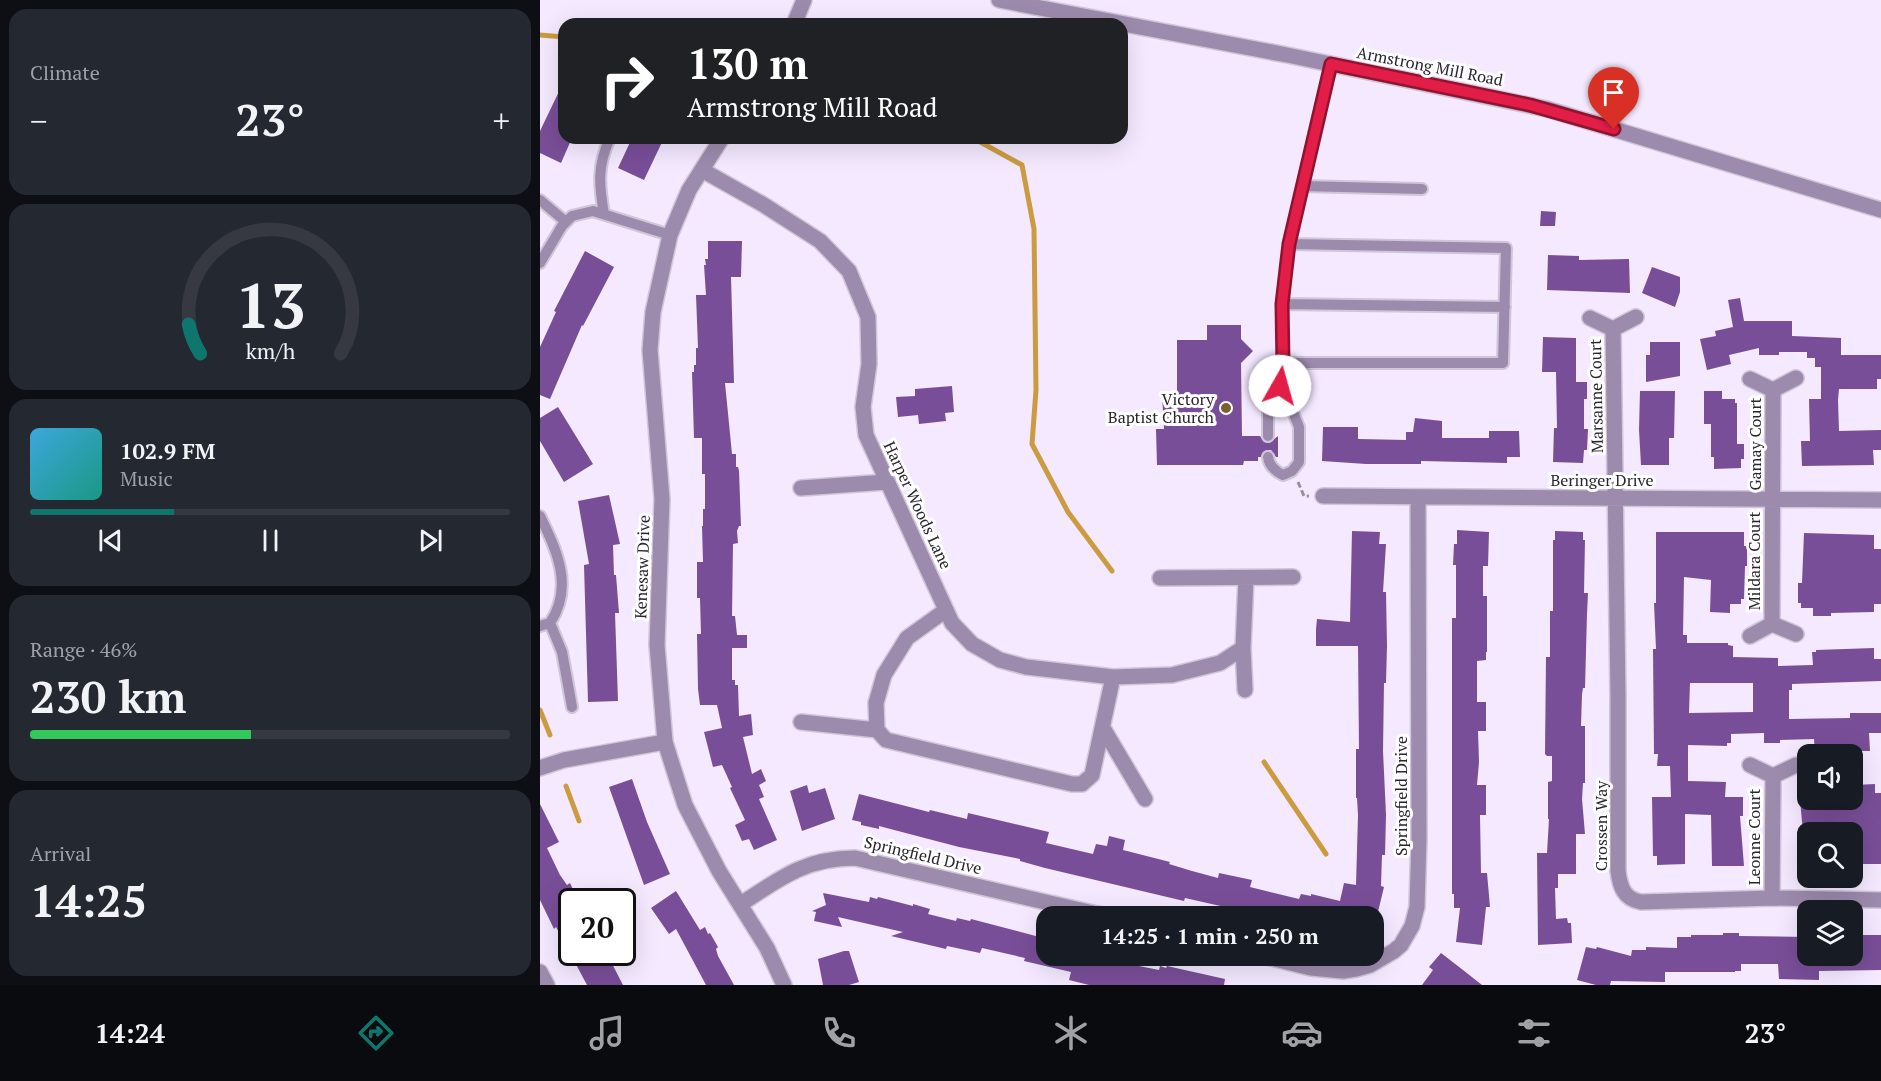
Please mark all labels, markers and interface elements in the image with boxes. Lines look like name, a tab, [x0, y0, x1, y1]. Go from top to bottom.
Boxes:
text: 130 m	[687, 35, 808, 91]
street label: Armstrong Mill Road	[1355, 41, 1505, 91]
icon: right	[588, 42, 666, 120]
text: Climate	[30, 59, 100, 86]
pin	[1588, 67, 1639, 129]
icon: arrive	[1597, 76, 1630, 109]
text: 23°	[235, 89, 305, 149]
text: Armstrong Mill Road	[687, 89, 938, 125]
text: −	[30, 99, 48, 142]
text: +	[492, 99, 510, 142]
text: 13	[235, 263, 305, 346]
text: km/h	[245, 338, 295, 366]
street label: Marsanne Court	[1584, 339, 1608, 453]
position arrow	[1248, 354, 1312, 418]
place label: Victory Baptist Church	[1108, 388, 1215, 428]
street label: Gamay Court	[1744, 397, 1766, 490]
marker: Victory Baptist Church	[1219, 401, 1233, 415]
text: 102.9 FM	[120, 436, 215, 465]
street label: Harper Woods Lane	[879, 437, 957, 573]
text: Music	[120, 465, 173, 492]
street label: Beringer Drive	[1550, 469, 1654, 491]
street label: Mildara Court	[1743, 512, 1765, 610]
street label: Kenesaw Drive	[629, 515, 655, 619]
icon: previous	[94, 524, 127, 557]
icon: pause	[254, 524, 287, 557]
icon: next	[414, 524, 447, 557]
text: Range · 46%	[30, 636, 137, 663]
text: 230 km	[30, 666, 186, 726]
street label: Springfield Drive	[1390, 736, 1412, 856]
map controls	[1797, 744, 1863, 966]
button: sound	[1797, 744, 1863, 810]
street label: Crossen Way	[1590, 780, 1612, 871]
street label: Leonne Court	[1743, 789, 1765, 885]
button: search	[1797, 822, 1863, 888]
street label: Springfield Drive	[862, 831, 984, 879]
text: Arrival	[30, 840, 91, 867]
text: 14:25	[30, 870, 147, 930]
speed limit sign: 20	[558, 888, 636, 966]
button: layers	[1797, 900, 1863, 966]
text: 14:25 · 1 min · 250 m	[1101, 921, 1319, 950]
icon: directions	[355, 1012, 397, 1054]
icon: music	[586, 1012, 628, 1054]
icon: phone	[818, 1012, 860, 1054]
icon: climate	[1050, 1012, 1092, 1054]
icon: car	[1281, 1012, 1323, 1054]
icon: filters	[1513, 1012, 1555, 1054]
text: 14:24	[95, 1015, 165, 1051]
text: 23°	[1744, 1015, 1786, 1051]

